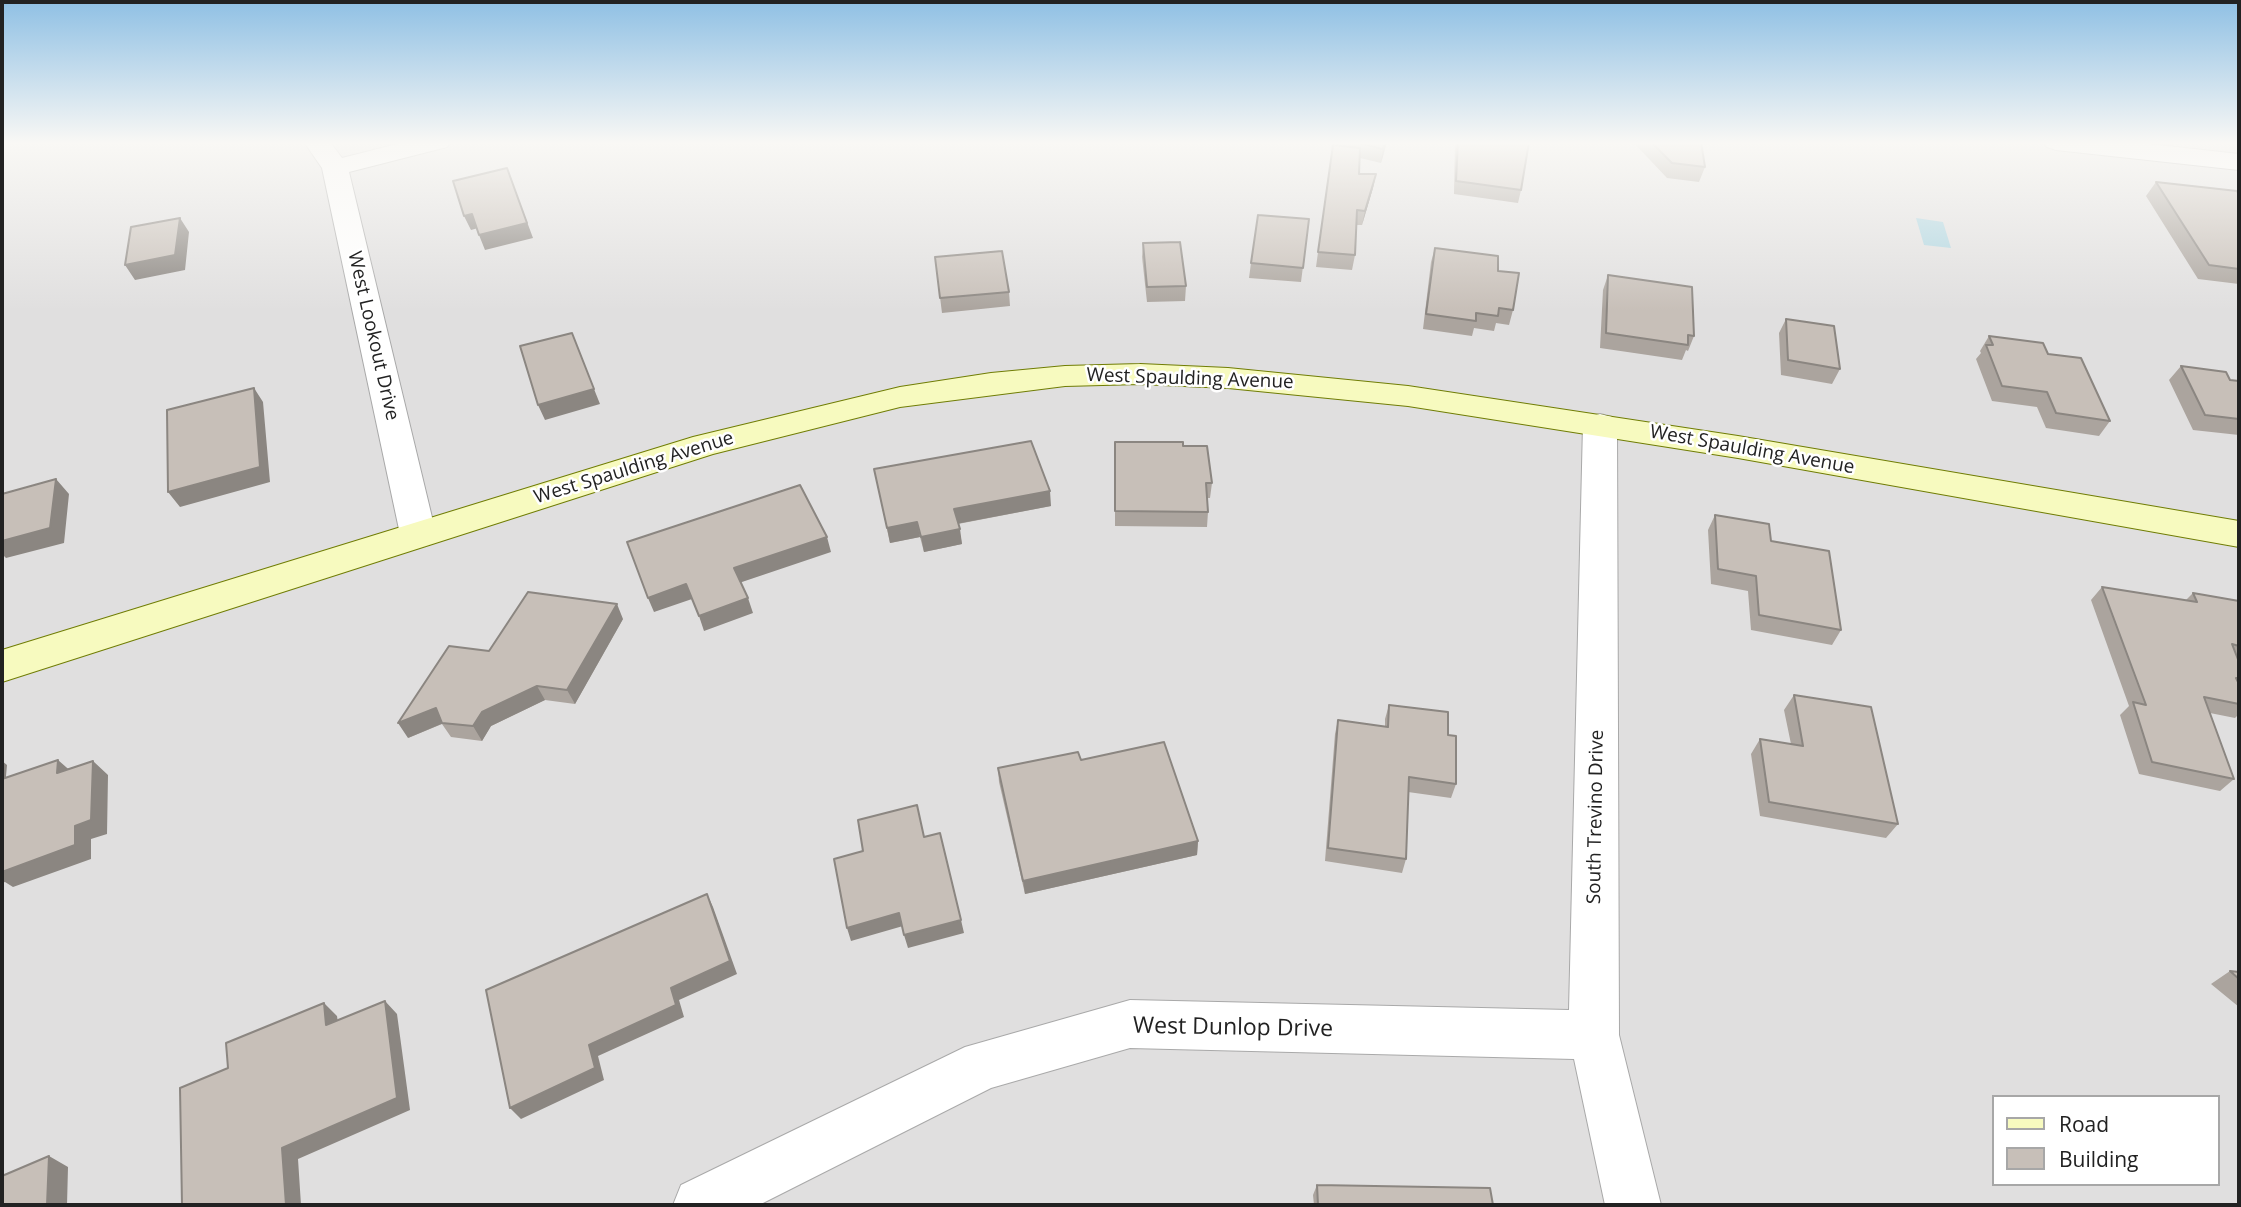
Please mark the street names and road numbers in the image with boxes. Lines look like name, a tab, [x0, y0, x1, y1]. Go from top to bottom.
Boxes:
street label: West Lookout Drive	[342, 249, 404, 423]
street label: West Spaulding Avenue	[1086, 364, 1294, 394]
street label: West Spaulding Avenue	[1648, 421, 1856, 479]
street label: West Spaulding Avenue	[531, 427, 737, 509]
street label: South Trevino Drive	[1583, 730, 1609, 904]
street label: West Dunlop Drive	[1133, 1012, 1333, 1044]

